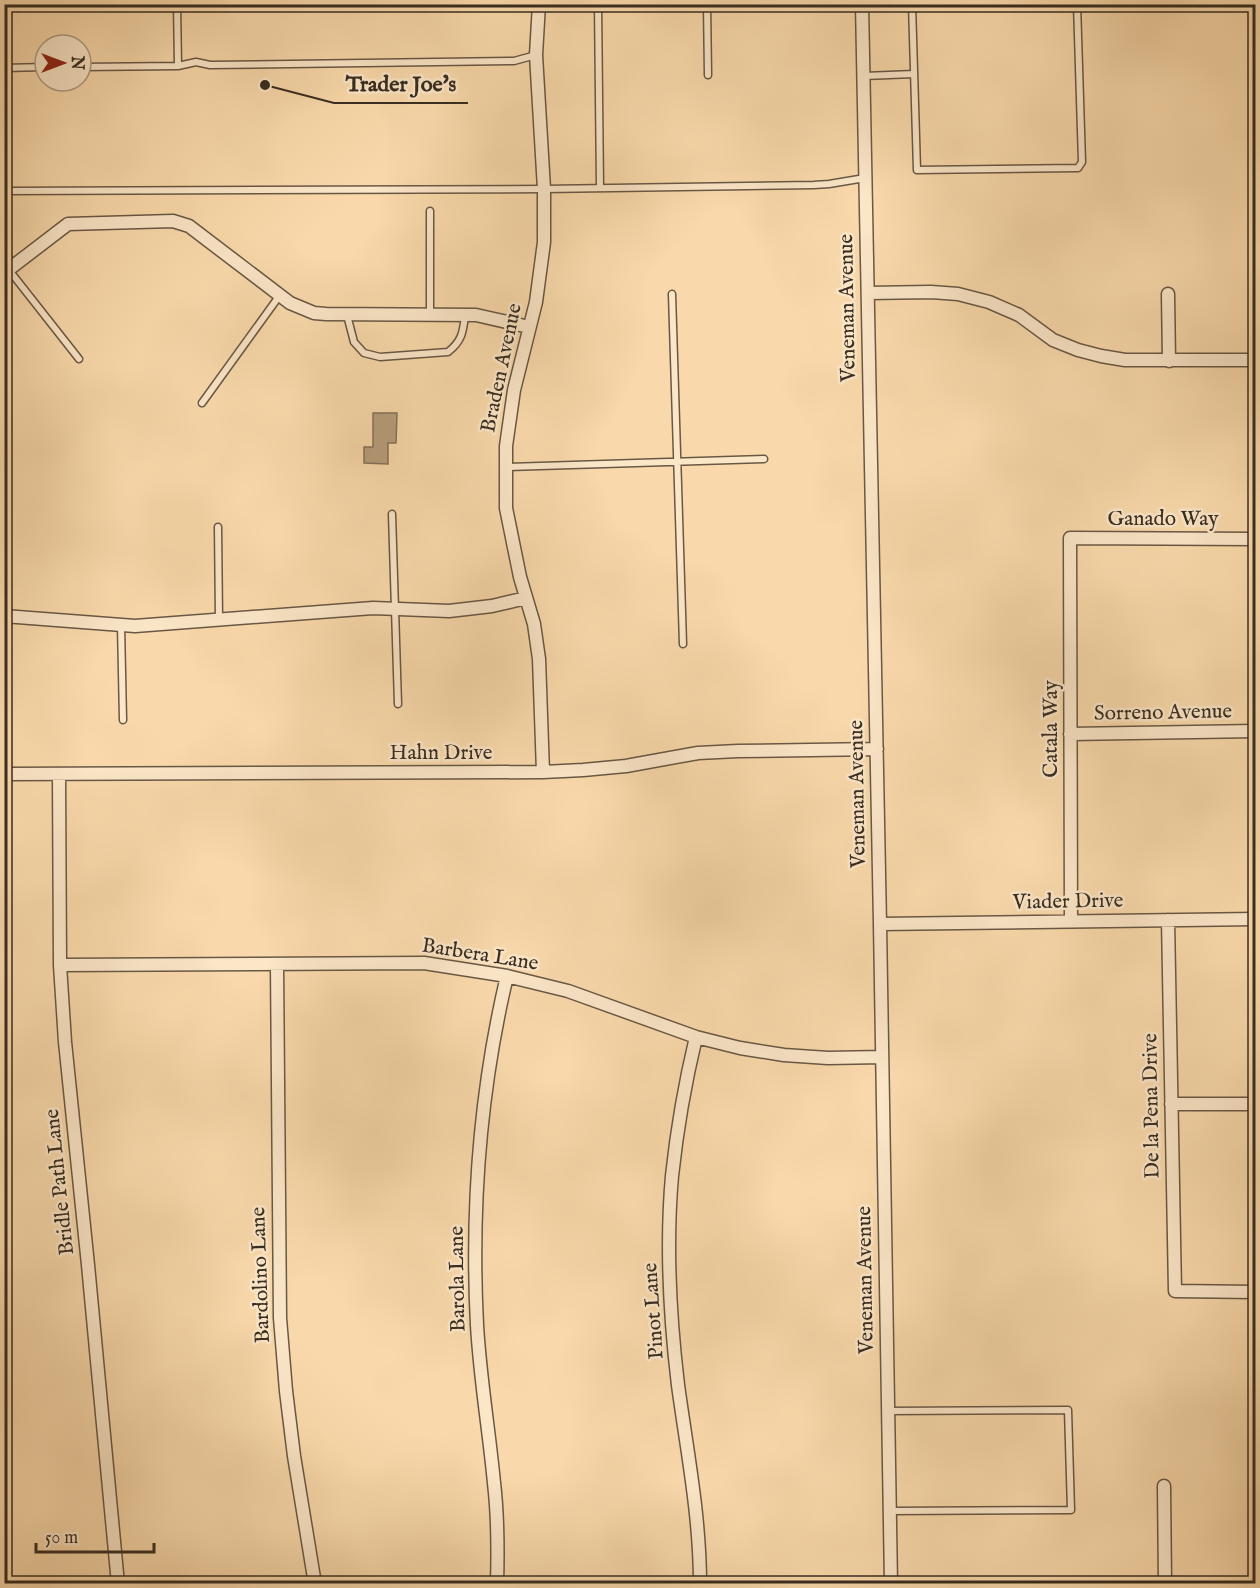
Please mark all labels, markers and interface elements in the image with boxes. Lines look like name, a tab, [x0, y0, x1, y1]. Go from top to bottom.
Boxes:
north arrow	[33, 33, 93, 93]
text: N	[66, 55, 86, 70]
callout: Trader Joe's	[334, 63, 468, 103]
text: Trader Joe's	[345, 71, 457, 99]
street label: Veneman Avenue	[833, 233, 863, 383]
street label: Braden Avenue	[475, 301, 529, 435]
street label: Ganado Way	[1107, 506, 1219, 533]
street label: Catala Way	[1038, 679, 1065, 778]
street label: Sorreno Avenue	[1094, 698, 1233, 728]
street label: Veneman Avenue	[843, 719, 873, 869]
street label: Hahn Drive	[390, 740, 493, 767]
street label: Viader Drive	[1012, 888, 1124, 916]
street label: Barbera Lane	[420, 932, 541, 978]
street label: De la Pena Drive	[1137, 1033, 1167, 1179]
street label: Bridle Path Lane	[39, 1107, 81, 1257]
street label: Veneman Avenue	[851, 1205, 881, 1355]
street label: Bardolino Lane	[245, 1206, 277, 1344]
street label: Barola Lane	[444, 1225, 472, 1332]
street label: Pinot Lane	[637, 1261, 671, 1360]
scale bar	[36, 1516, 154, 1554]
text: 50 m	[45, 1527, 78, 1550]

